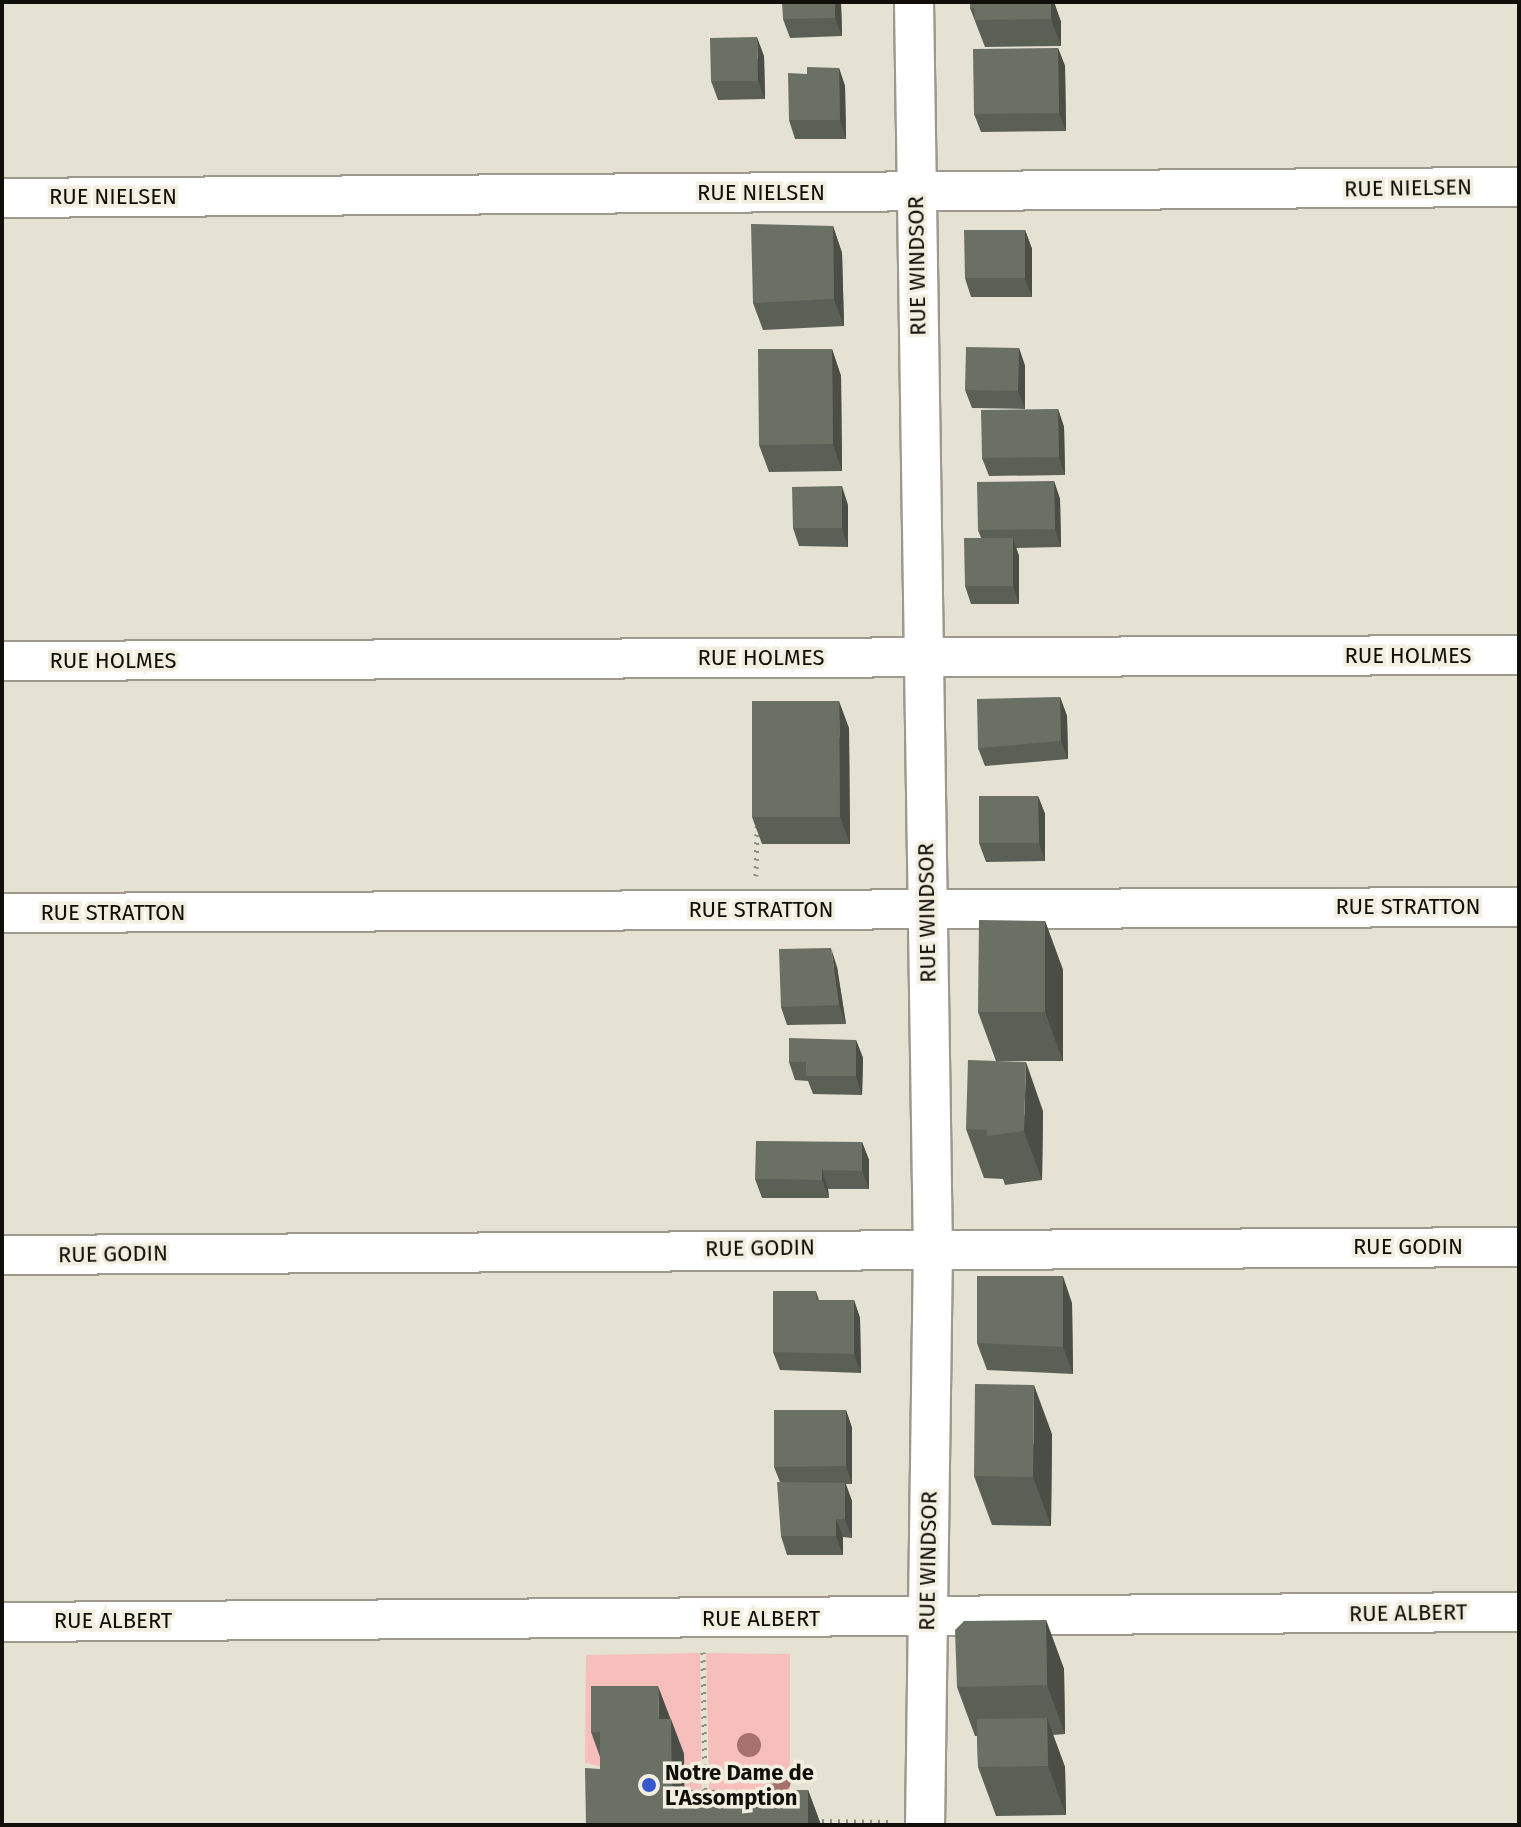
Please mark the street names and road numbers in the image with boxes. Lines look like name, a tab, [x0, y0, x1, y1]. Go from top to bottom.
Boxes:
street label: RUE NIELSEN	[1344, 174, 1472, 202]
street label: RUE NIELSEN	[697, 180, 825, 206]
street label: RUE NIELSEN	[49, 184, 177, 210]
street label: RUE WINDSOR	[903, 196, 931, 336]
street label: RUE HOLMES	[1345, 643, 1471, 669]
street label: RUE HOLMES	[698, 645, 824, 671]
street label: RUE HOLMES	[50, 648, 176, 674]
street label: RUE WINDSOR	[913, 843, 941, 983]
street label: RUE STRATTON	[1335, 894, 1481, 920]
street label: RUE STRATTON	[688, 897, 834, 923]
street label: RUE STRATTON	[40, 900, 186, 926]
street label: RUE GODIN	[705, 1234, 815, 1262]
street label: RUE GODIN	[1353, 1234, 1463, 1260]
street label: RUE GODIN	[58, 1240, 168, 1268]
street label: RUE WINDSOR	[914, 1491, 942, 1631]
street label: RUE ALBERT	[1349, 1599, 1467, 1627]
street label: RUE ALBERT	[702, 1606, 820, 1632]
street label: RUE ALBERT	[54, 1608, 172, 1634]

